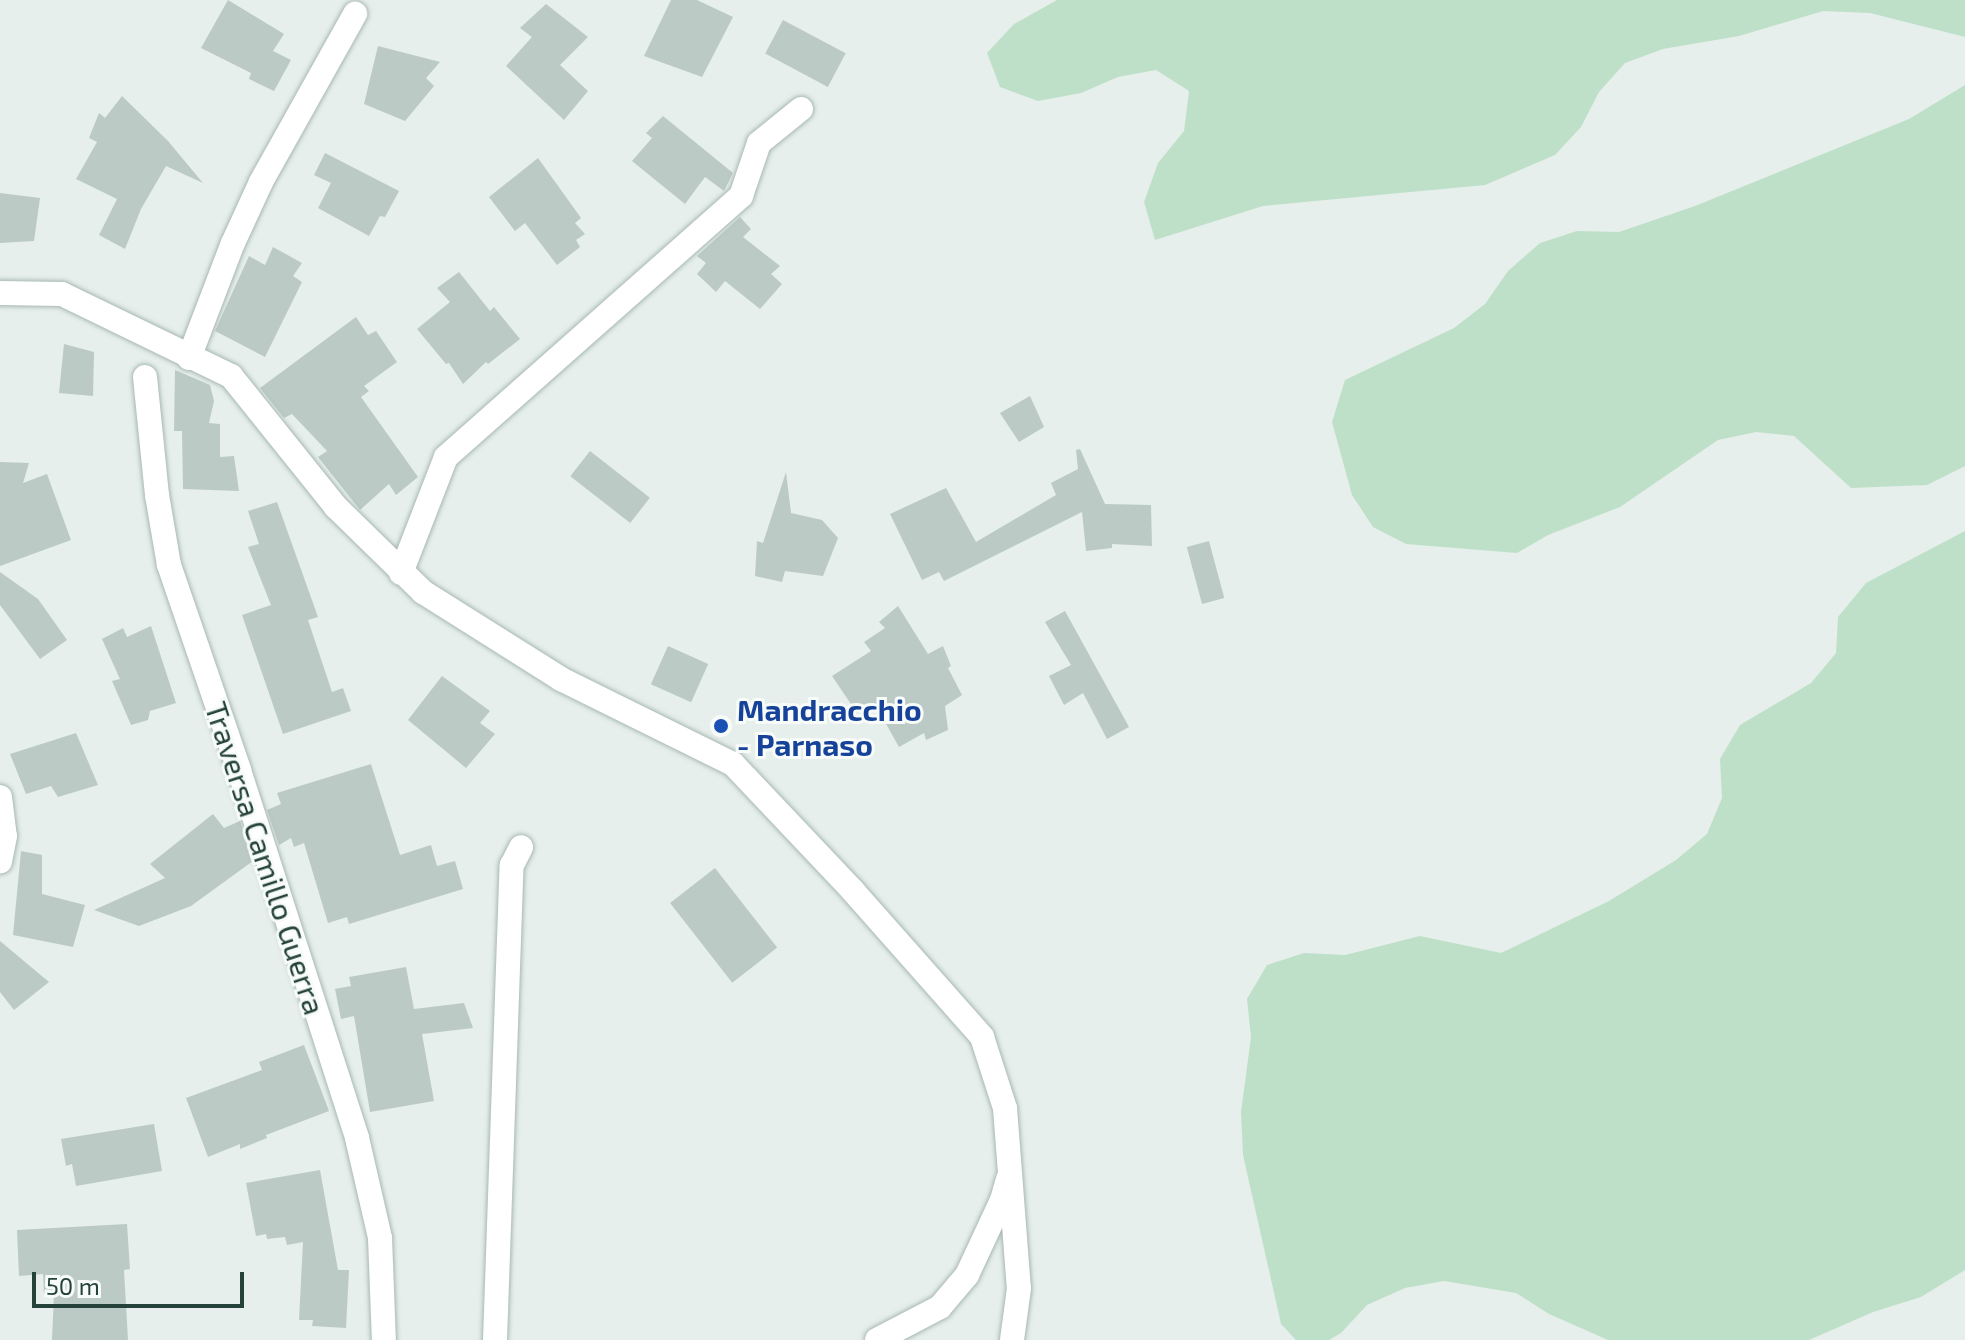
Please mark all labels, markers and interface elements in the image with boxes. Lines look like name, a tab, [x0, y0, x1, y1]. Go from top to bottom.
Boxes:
place label: Mandracchio - Parnaso	[737, 691, 922, 762]
street label: Traversa Camillo Guerra	[198, 697, 334, 1019]
marker: Mandracchio - Parnaso	[712, 717, 730, 735]
scale bar	[36, 1256, 248, 1306]
text: 50 m	[46, 1271, 100, 1300]

